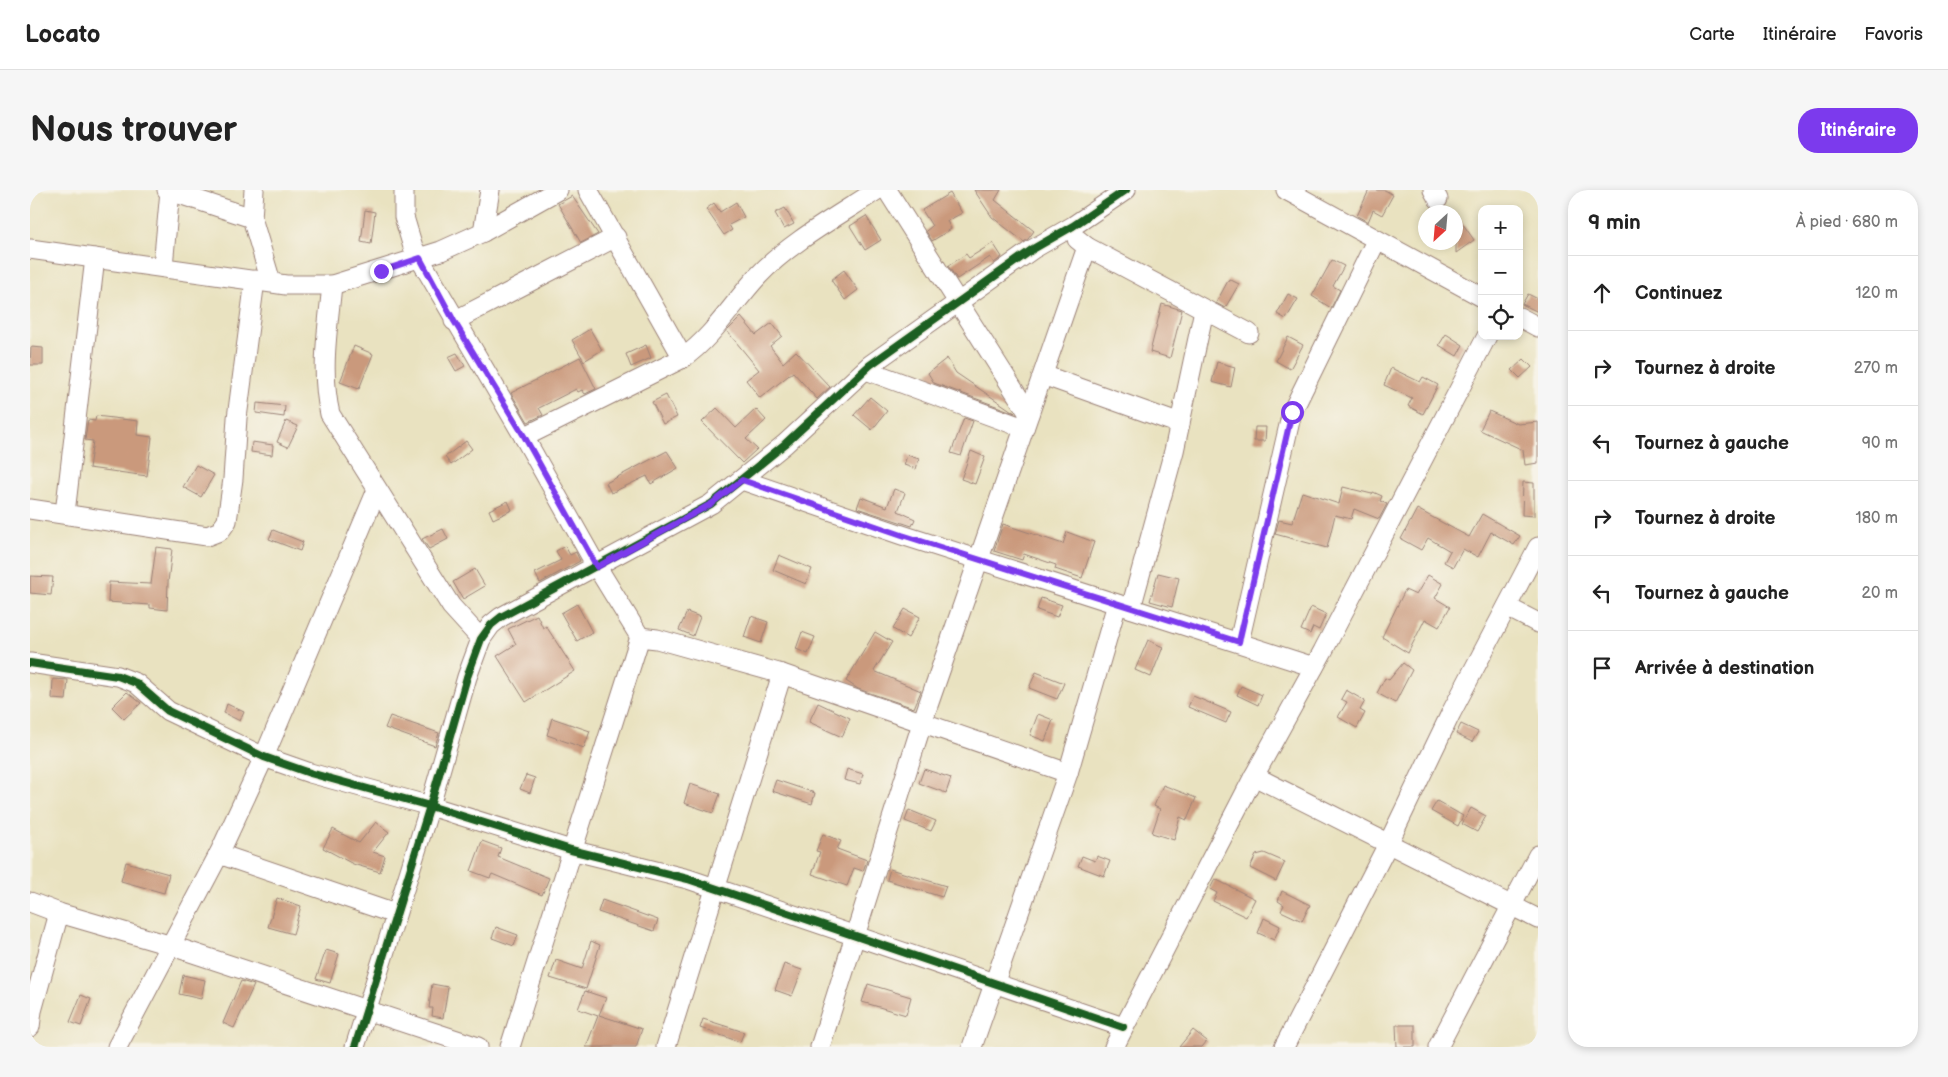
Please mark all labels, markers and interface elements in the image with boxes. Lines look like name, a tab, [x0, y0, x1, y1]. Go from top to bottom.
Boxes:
text: Locato	[25, 20, 100, 49]
text: Carte	[1689, 24, 1735, 45]
text: Itinéraire	[1763, 24, 1836, 45]
text: Favoris	[1864, 24, 1923, 45]
button: Itinéraire	[1798, 108, 1918, 153]
text: Nous trouver	[30, 109, 237, 152]
north arrow	[1418, 205, 1463, 250]
map controls	[1478, 205, 1523, 340]
button: +	[1478, 205, 1523, 250]
text: 9 min	[1588, 210, 1641, 235]
text: À pied · 680 m	[1796, 213, 1898, 232]
button: −	[1478, 250, 1523, 295]
route end	[370, 260, 393, 283]
icon: ahead	[1588, 279, 1616, 307]
text: Continuez	[1635, 282, 1722, 305]
text: 120 m	[1855, 284, 1898, 303]
button: locate	[1478, 295, 1523, 340]
icon: right	[1588, 354, 1616, 382]
text: Tournez à droite	[1635, 357, 1776, 380]
text: 270 m	[1854, 359, 1898, 378]
route start	[1281, 401, 1304, 424]
icon: left	[1588, 429, 1616, 457]
text: Tournez à gauche	[1635, 432, 1789, 455]
text: 90 m	[1862, 434, 1898, 453]
icon: right	[1588, 504, 1616, 532]
text: Tournez à droite	[1635, 507, 1776, 530]
text: 180 m	[1856, 509, 1898, 528]
icon: left	[1588, 579, 1616, 607]
text: Tournez à gauche	[1635, 582, 1789, 605]
text: 20 m	[1862, 584, 1898, 603]
icon: arrive	[1588, 654, 1616, 682]
text: Arrivée à destination	[1635, 657, 1814, 680]

